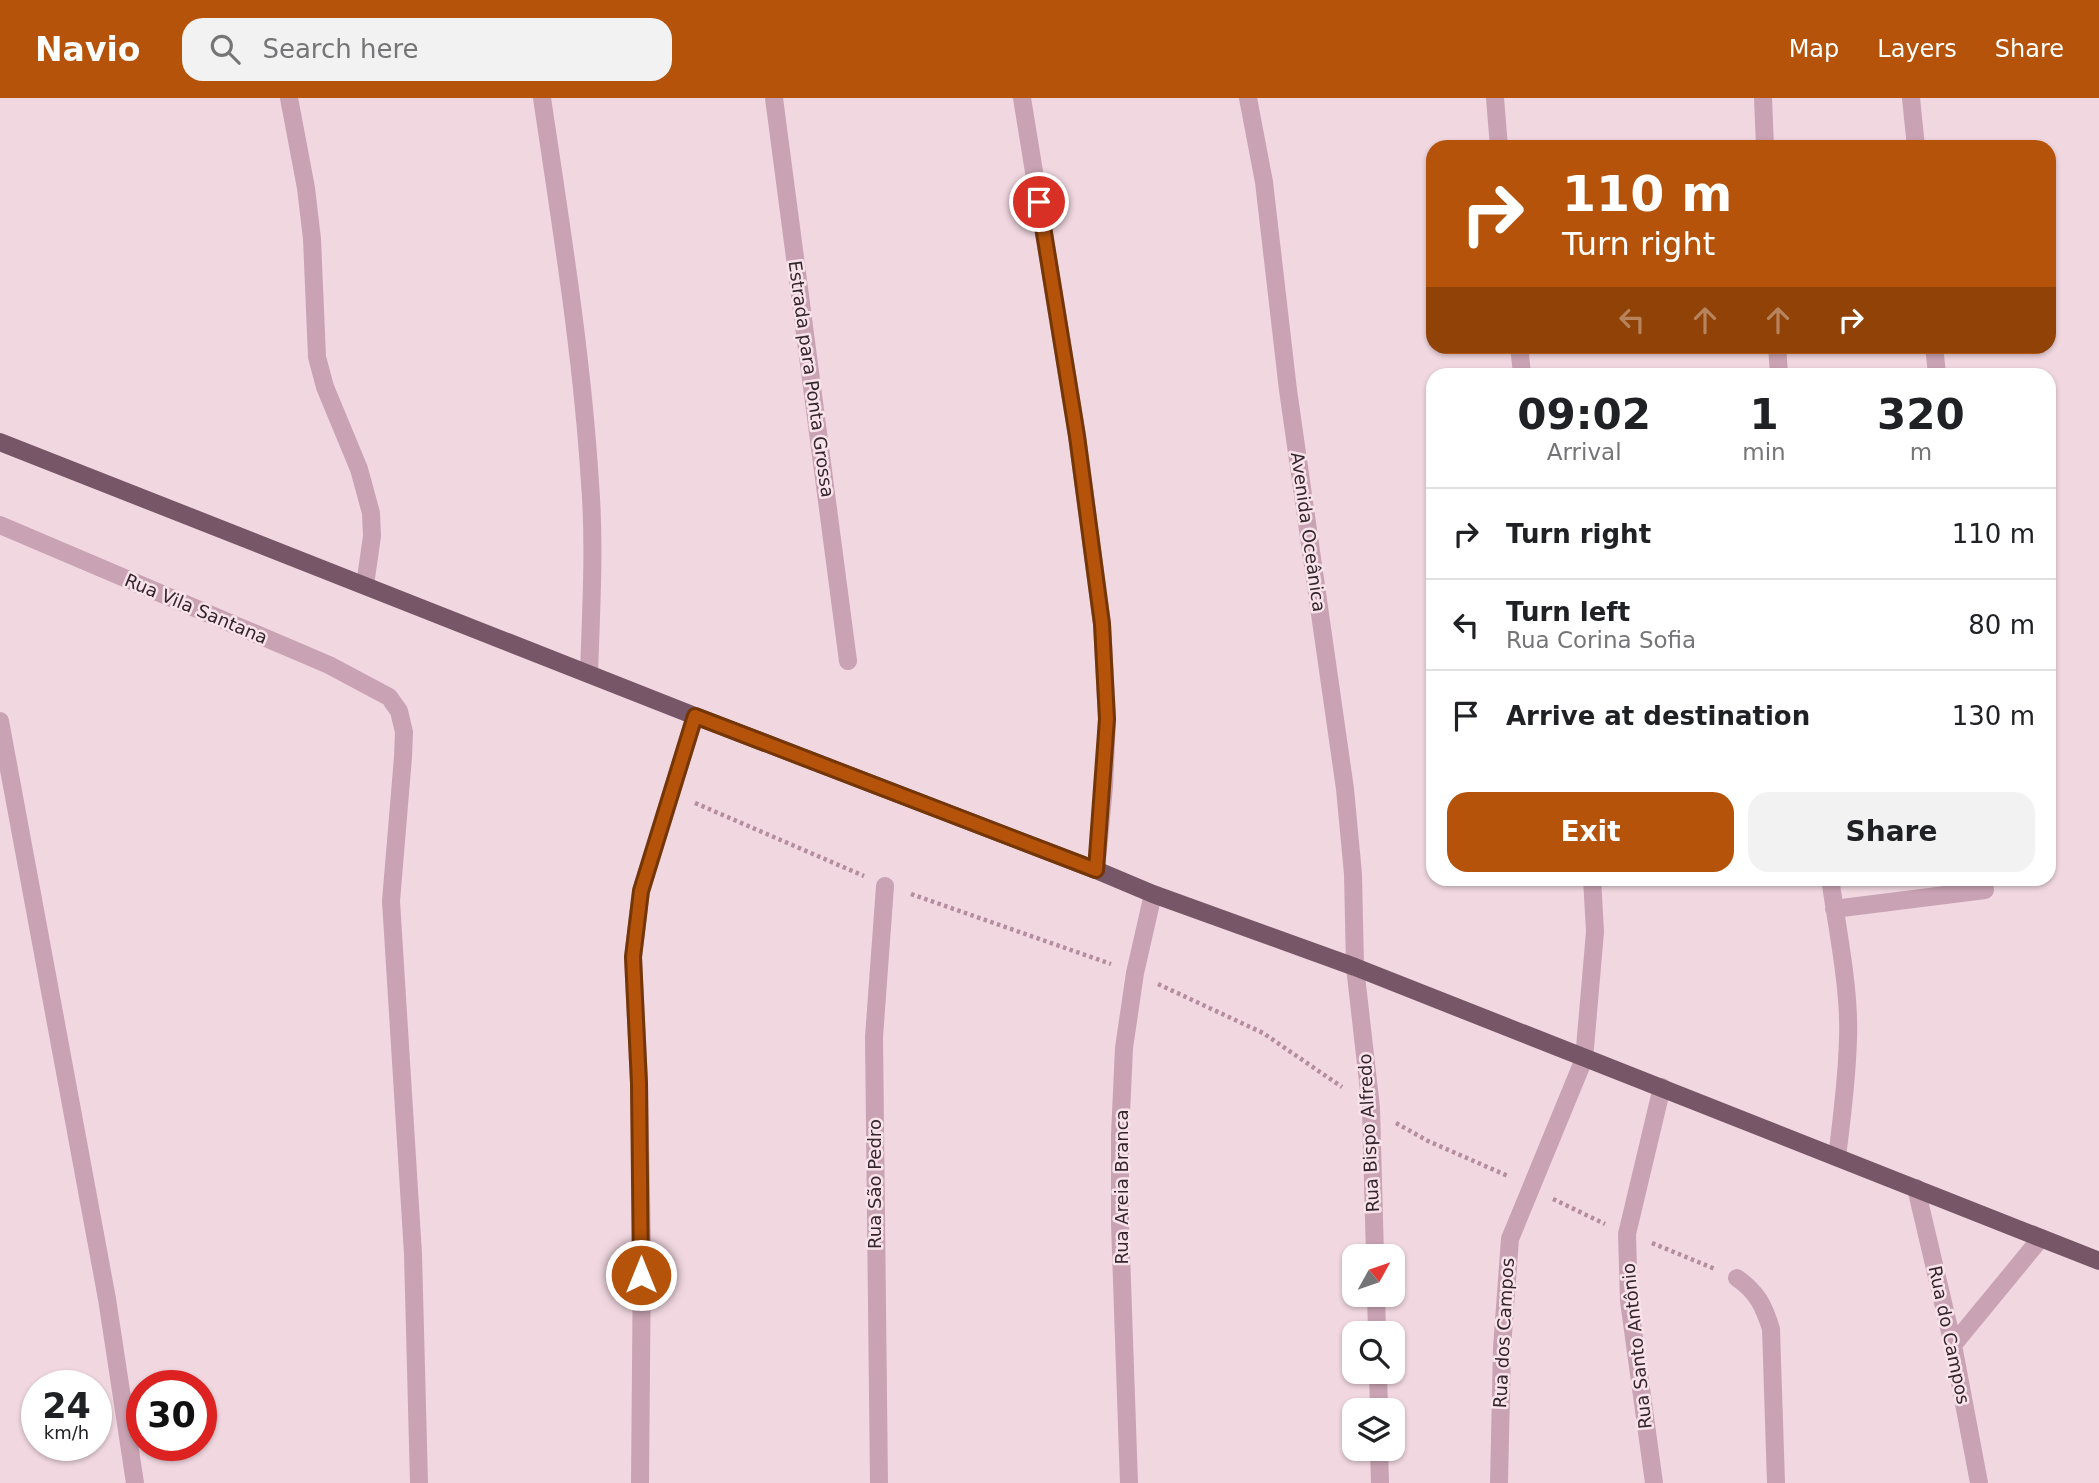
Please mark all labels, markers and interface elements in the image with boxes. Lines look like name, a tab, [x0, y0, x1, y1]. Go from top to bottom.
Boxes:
search box	[182, 18, 672, 81]
text: Navio	[35, 30, 140, 69]
icon: search	[206, 30, 244, 68]
text: Search here	[262, 34, 419, 64]
text: Map	[1789, 35, 1839, 63]
text: Layers	[1877, 35, 1957, 63]
text: Share	[1995, 35, 2064, 63]
text: 110 m	[1562, 166, 1732, 223]
icon: right	[1447, 168, 1538, 259]
pin	[1009, 172, 1069, 232]
icon: arrive	[1020, 183, 1058, 221]
text: Turn right	[1562, 225, 1715, 263]
street label: Estrada para Ponta Grossa	[784, 259, 839, 499]
icon: left	[1613, 301, 1651, 339]
icon: ahead	[1686, 301, 1724, 339]
icon: ahead	[1759, 301, 1797, 339]
icon: right	[1832, 301, 1870, 339]
text: 09:02	[1517, 390, 1651, 439]
text: 1	[1749, 390, 1779, 439]
text: 320	[1877, 390, 1965, 439]
text: Arrival	[1547, 439, 1622, 465]
text: min	[1742, 439, 1786, 465]
text: m	[1910, 439, 1932, 465]
street label: Avenida Oceânica	[1287, 451, 1330, 613]
icon: right	[1447, 515, 1485, 553]
text: Turn right	[1506, 519, 1651, 549]
text: 110 m	[1952, 519, 2035, 549]
street label: Rua Vila Santana	[122, 569, 271, 648]
text: Turn left	[1506, 597, 1630, 627]
icon: left	[1447, 606, 1485, 644]
text: 80 m	[1968, 610, 2035, 640]
text: Rua Corina Sofia	[1506, 627, 1696, 653]
icon: arrive	[1447, 697, 1485, 735]
text: Arrive at destination	[1506, 701, 1810, 731]
text: 130 m	[1952, 701, 2035, 731]
button: Exit	[1447, 792, 1734, 872]
button: Share	[1748, 792, 2035, 872]
street label: Rua Bispo Alfredo	[1354, 1053, 1383, 1213]
street label: Rua Areia Branca	[1111, 1109, 1132, 1265]
street label: Rua São Pedro	[864, 1119, 885, 1249]
position arrow	[604, 1238, 678, 1312]
north arrow	[1342, 1244, 1405, 1307]
map controls	[1342, 1244, 1405, 1461]
street label: Rua dos Campos	[1489, 1257, 1518, 1409]
street label: Rua Santo Antônio	[1617, 1262, 1656, 1430]
street label: Rua do Campos	[1925, 1264, 1974, 1406]
button: search	[1342, 1321, 1405, 1384]
speed limit sign: 30	[126, 1370, 217, 1461]
text: 24	[42, 1386, 91, 1426]
button: layers	[1342, 1398, 1405, 1461]
text: km/h	[44, 1422, 89, 1443]

